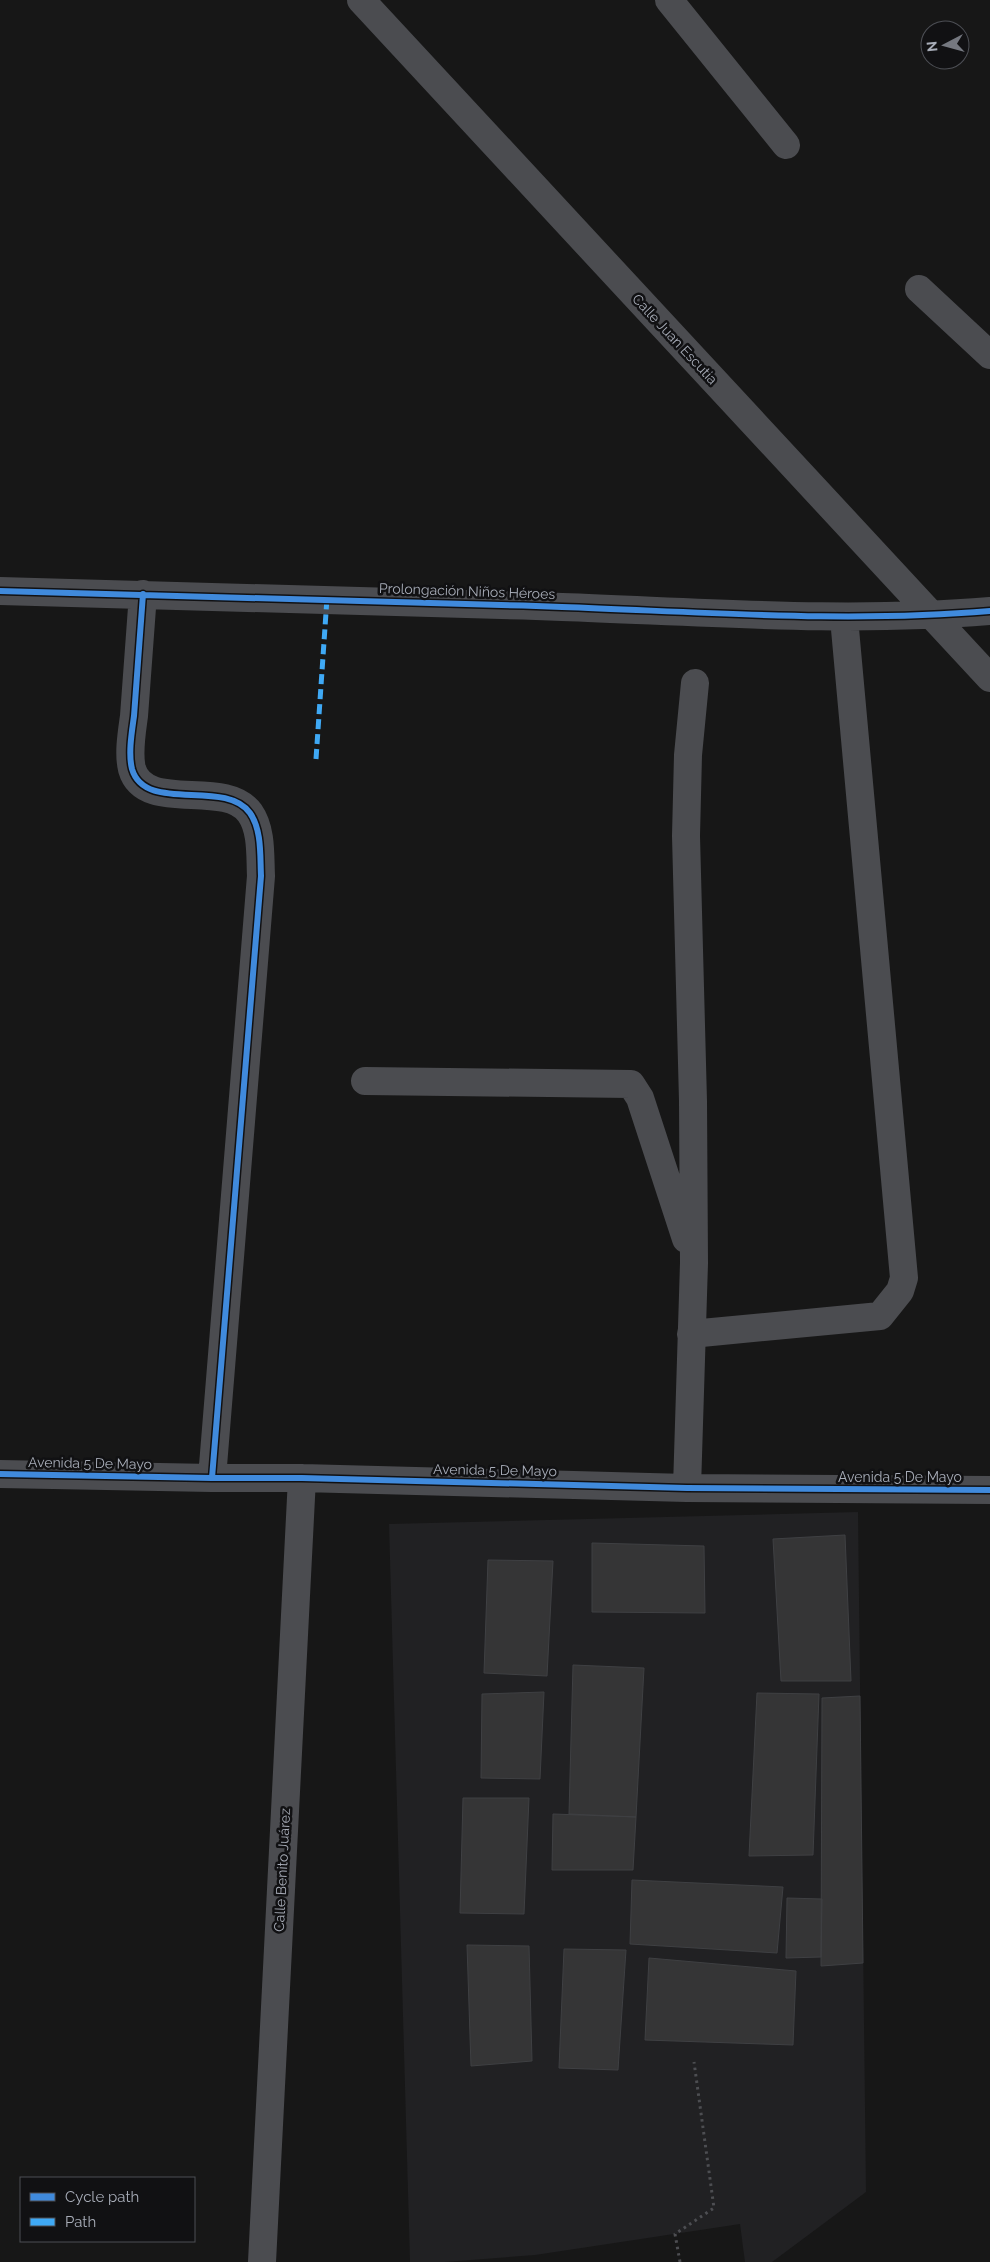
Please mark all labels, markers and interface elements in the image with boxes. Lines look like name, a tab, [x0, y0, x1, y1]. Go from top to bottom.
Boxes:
north arrow	[920, 20, 970, 70]
text: N	[924, 40, 941, 53]
street label: Calle Juan Escutia	[629, 291, 721, 387]
street label: Prolongación Niños Héroes	[379, 580, 556, 602]
street label: Avenida 5 De Mayo	[28, 1454, 152, 1472]
street label: Avenida 5 De Mayo	[433, 1461, 557, 1479]
street label: Avenida 5 De Mayo	[838, 1469, 962, 1485]
street label: Calle Benito Juárez	[271, 1808, 293, 1932]
legend	[20, 2177, 195, 2242]
text: Cycle path	[65, 2188, 139, 2206]
text: Path	[65, 2213, 96, 2231]

